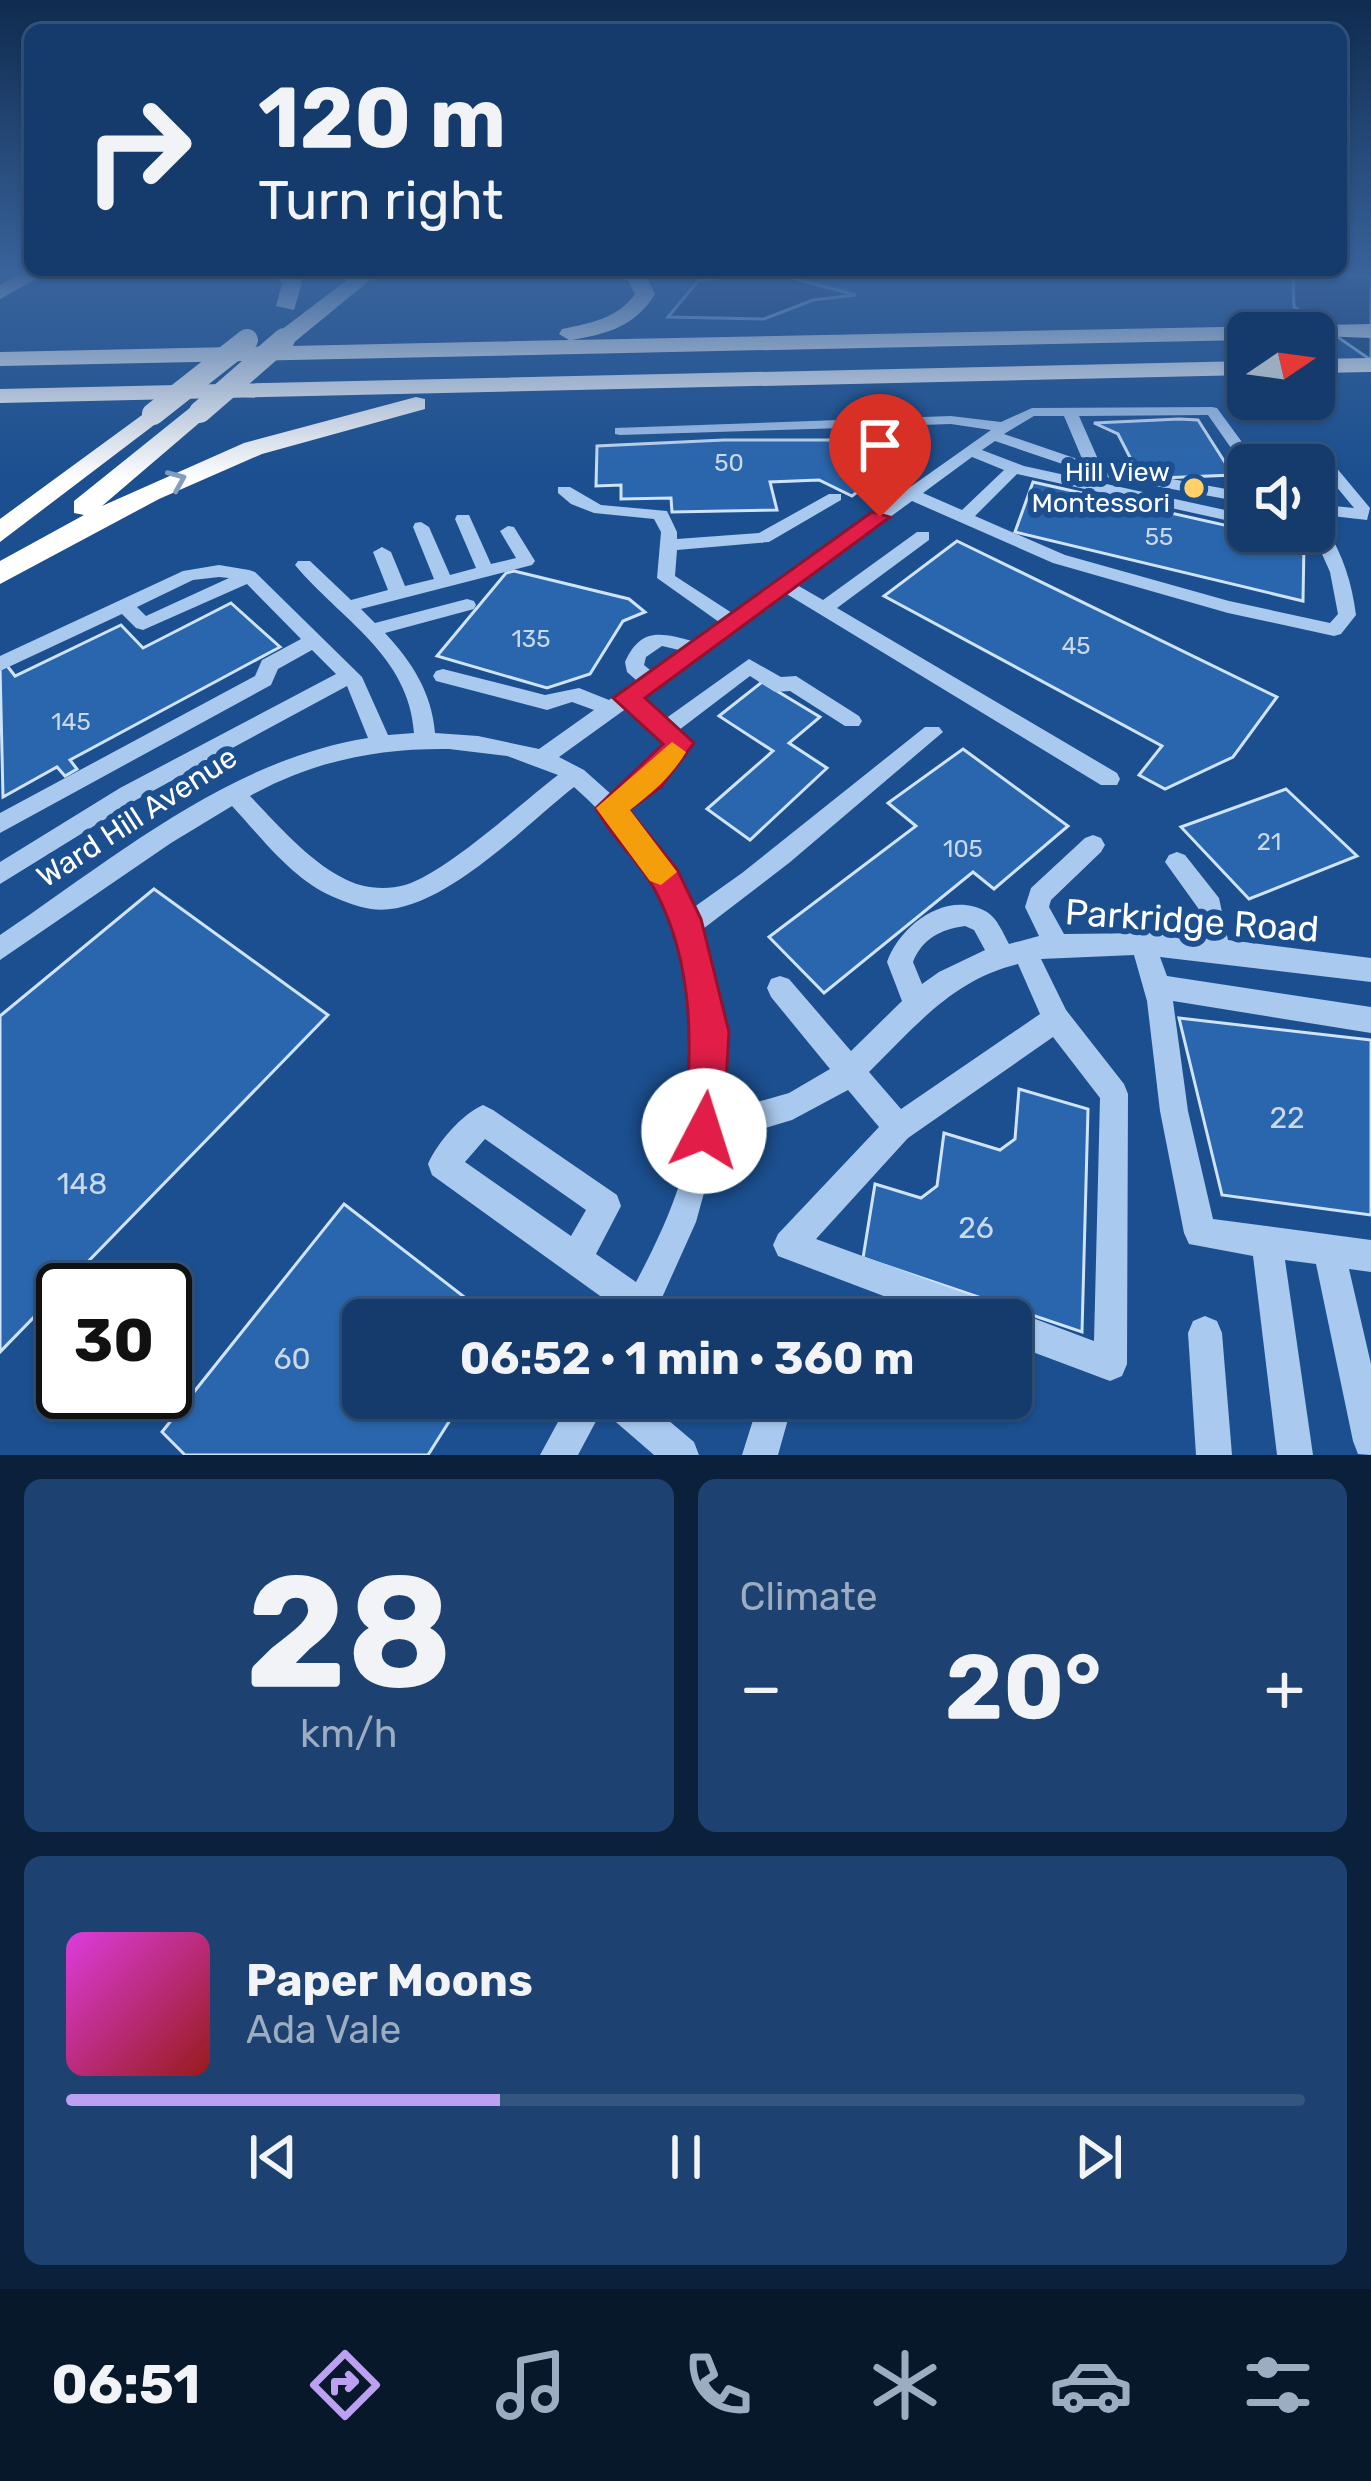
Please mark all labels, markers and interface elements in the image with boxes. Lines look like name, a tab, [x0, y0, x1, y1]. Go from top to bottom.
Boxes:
text: 120 m	[258, 68, 506, 168]
icon: right	[60, 72, 216, 228]
text: Turn right	[258, 169, 503, 233]
north arrow	[1227, 312, 1335, 420]
map controls	[1227, 312, 1335, 552]
pin	[829, 394, 931, 517]
icon: arrive	[847, 412, 913, 478]
button: sound	[1227, 444, 1335, 552]
house number: 50	[714, 449, 744, 477]
place label: Hill View Montessori	[1031, 456, 1170, 519]
one-way arrow	[165, 470, 187, 494]
marker: Hill View Montessori	[1181, 475, 1207, 501]
house number: 55	[1145, 523, 1173, 551]
house number: 135	[512, 625, 550, 653]
house number: 45	[1061, 632, 1091, 660]
house number: 145	[51, 708, 91, 736]
street label: Ward Hill Avenue	[30, 739, 244, 895]
house number: 21	[1257, 828, 1281, 856]
house number: 105	[943, 835, 983, 863]
street label: Parkridge Road	[1064, 890, 1320, 951]
position arrow	[641, 1068, 767, 1194]
house number: 22	[1269, 1100, 1305, 1136]
house number: 148	[57, 1166, 107, 1202]
house number: 26	[958, 1210, 994, 1246]
speed limit sign: 30	[36, 1263, 192, 1419]
text: 06:52 · 1 min · 360 m	[460, 1332, 914, 1385]
house number: 60	[273, 1341, 311, 1377]
text: 28	[245, 1540, 452, 1725]
text: Climate	[740, 1574, 878, 1620]
text: 20°	[945, 1634, 1101, 1741]
text: −	[740, 1648, 782, 1727]
text: +	[1264, 1648, 1305, 1727]
text: km/h	[300, 1711, 397, 1757]
text: Paper Moons	[246, 1954, 533, 2007]
text: Ada Vale	[246, 2007, 401, 2053]
icon: previous	[240, 2124, 306, 2190]
icon: pause	[653, 2124, 719, 2190]
icon: next	[1066, 2124, 1132, 2190]
icon: directions	[303, 2343, 387, 2427]
icon: music	[489, 2343, 573, 2427]
icon: phone	[676, 2343, 760, 2427]
icon: climate	[863, 2343, 947, 2427]
icon: car	[1049, 2343, 1133, 2427]
icon: filters	[1236, 2343, 1320, 2427]
text: 06:51	[51, 2353, 200, 2417]

